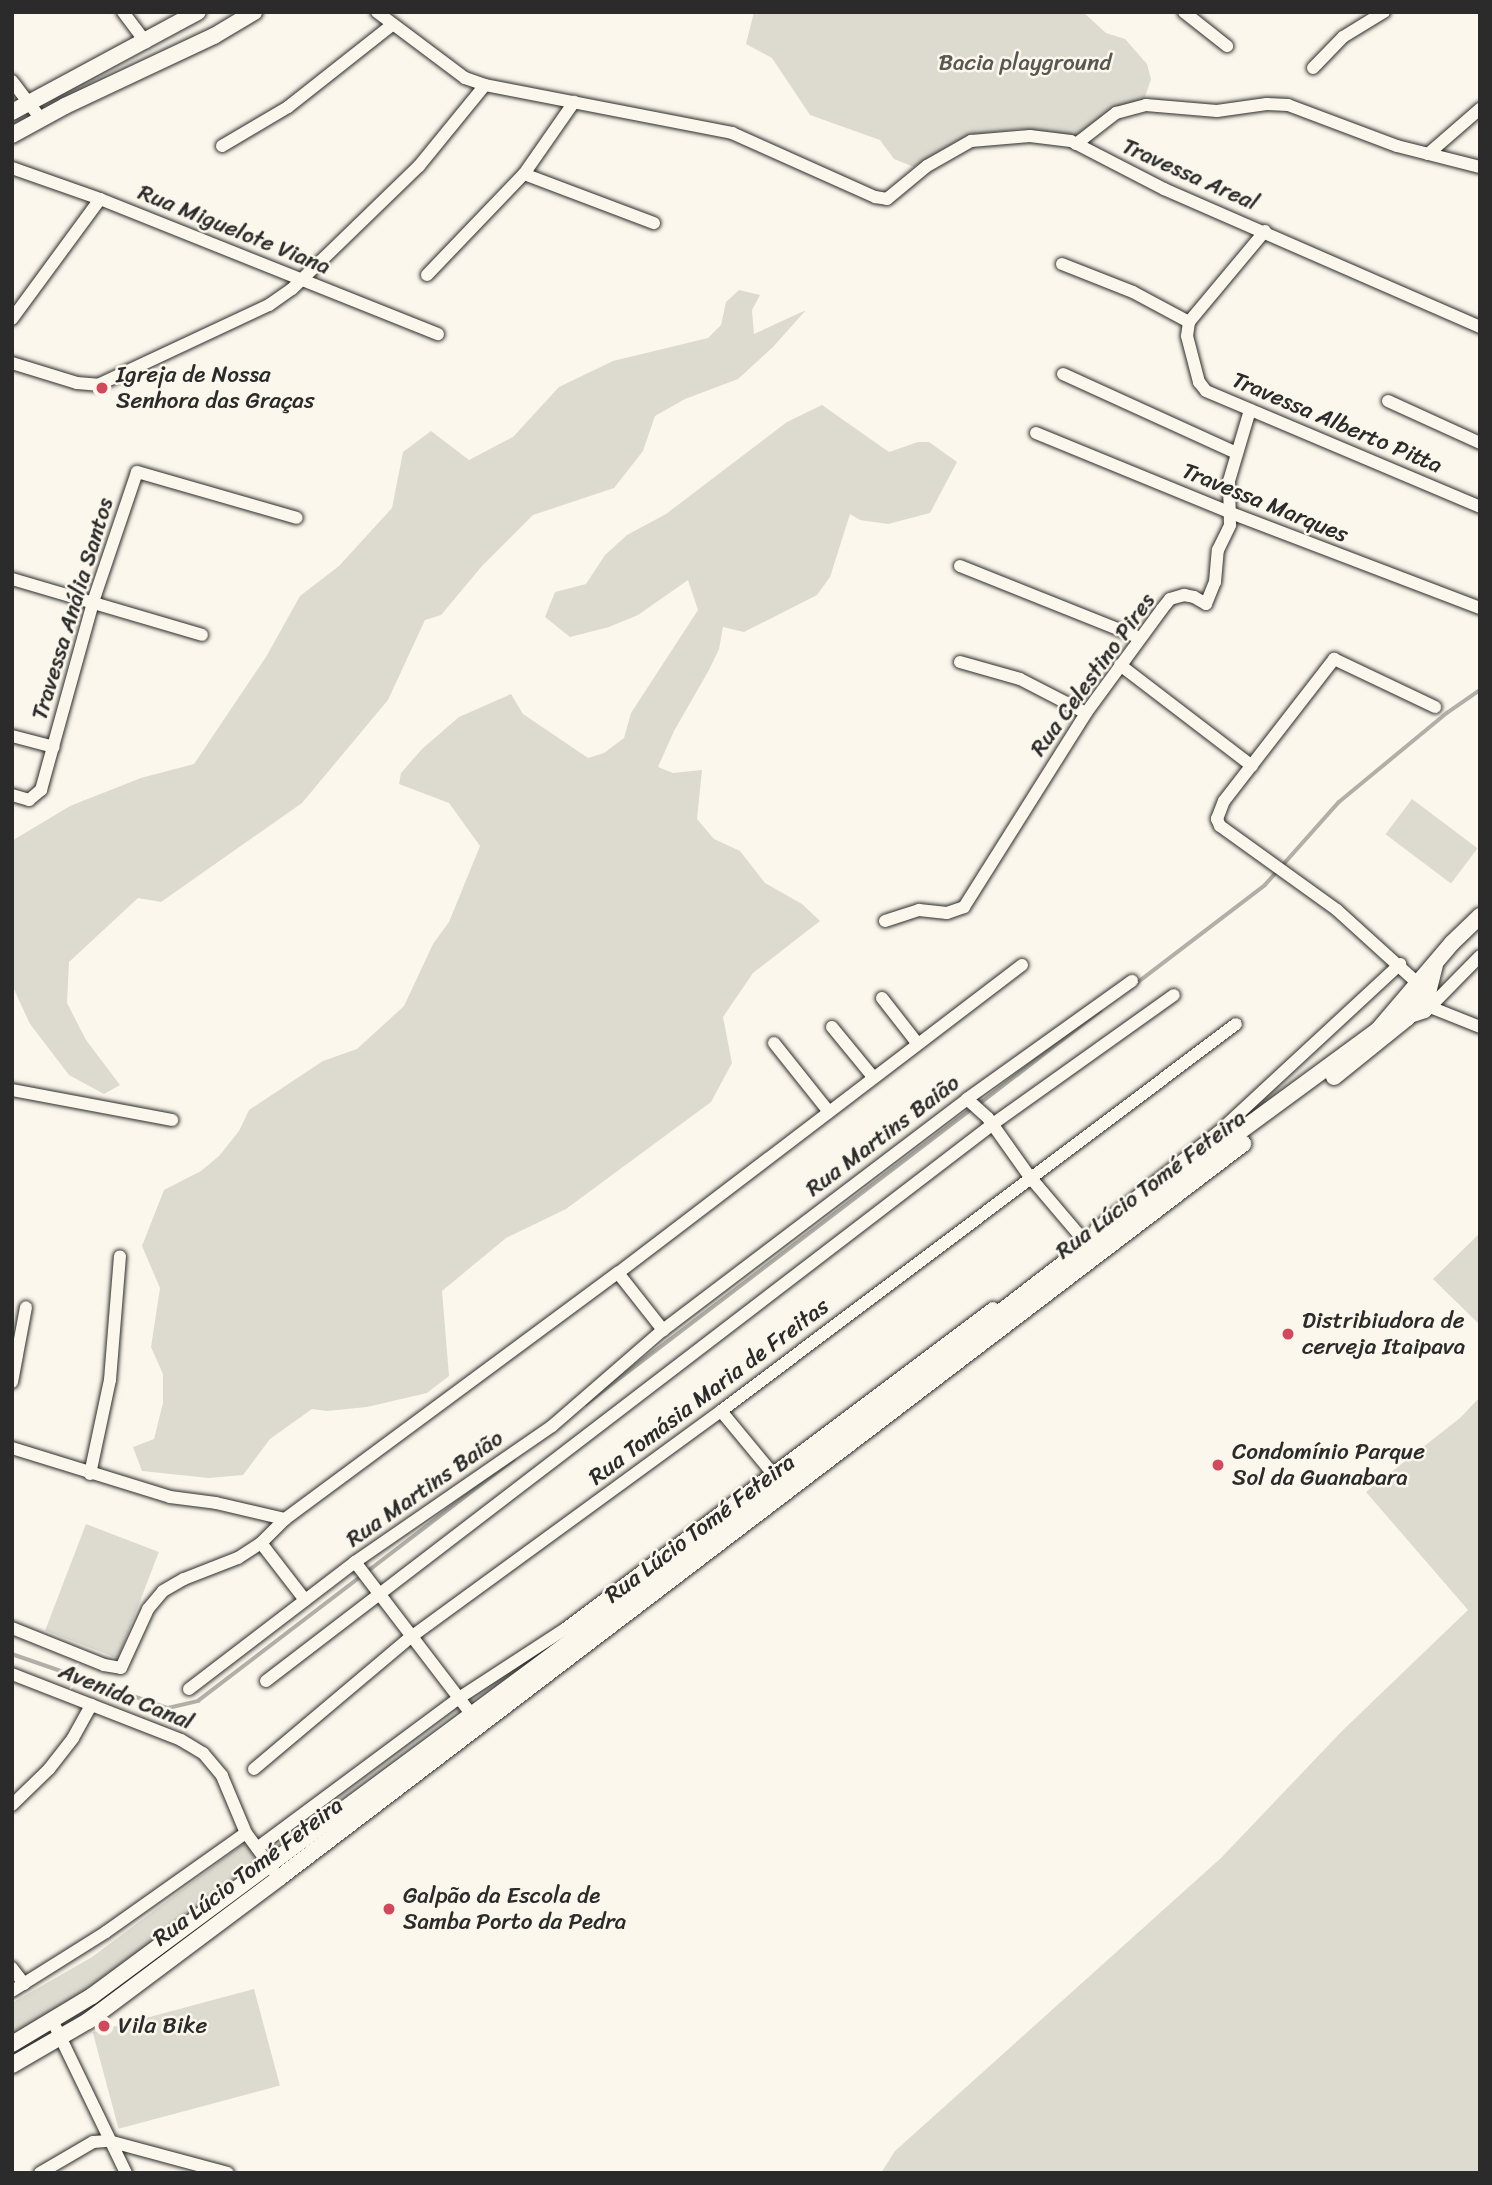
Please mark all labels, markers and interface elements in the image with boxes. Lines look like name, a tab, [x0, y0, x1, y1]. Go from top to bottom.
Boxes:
park label: Bacia playground	[938, 49, 1112, 77]
street label: Travessa Areal	[1118, 133, 1262, 217]
street label: Rua Miguelote Viana	[134, 179, 334, 281]
place label: Igreja de Nossa Senhora das Graças	[116, 361, 314, 415]
street label: Travessa Alberto Pitta	[1228, 366, 1446, 480]
marker: Igreja de Nossa Senhora das Graças	[94, 380, 110, 396]
street label: Travessa Marques	[1178, 457, 1352, 549]
street label: Travessa Anália Santos	[26, 495, 120, 723]
street label: Rua Celestino Pires	[1024, 587, 1162, 763]
street label: Rua Martins Baião	[801, 1070, 965, 1202]
street label: Rua Lúcio Tomé Feteira	[1049, 1104, 1253, 1266]
street label: Rua Tomásia Maria de Freitas	[583, 1292, 835, 1492]
place label: Distribiudora de cerveja Itaipava	[1302, 1307, 1465, 1361]
marker: Distribiudora de cerveja Itaipava	[1280, 1326, 1296, 1342]
street label: Rua Martins Baião	[342, 1425, 508, 1553]
place label: Condomínio Parque Sol da Guanabara	[1232, 1438, 1424, 1492]
street label: Rua Lúcio Tomé Feteira	[598, 1448, 802, 1610]
marker: Condomínio Parque Sol da Guanabara	[1210, 1457, 1226, 1473]
street label: Avenida Canal	[55, 1658, 197, 1736]
street label: Rua Lúcio Tomé Feteira	[146, 1791, 350, 1953]
place label: Galpão da Escola de Samba Porto da Pedra	[403, 1882, 628, 1936]
marker: Galpão da Escola de Samba Porto da Pedra	[381, 1901, 397, 1917]
place label: Vila Bike	[118, 2012, 207, 2040]
marker: Vila Bike	[96, 2018, 112, 2034]

